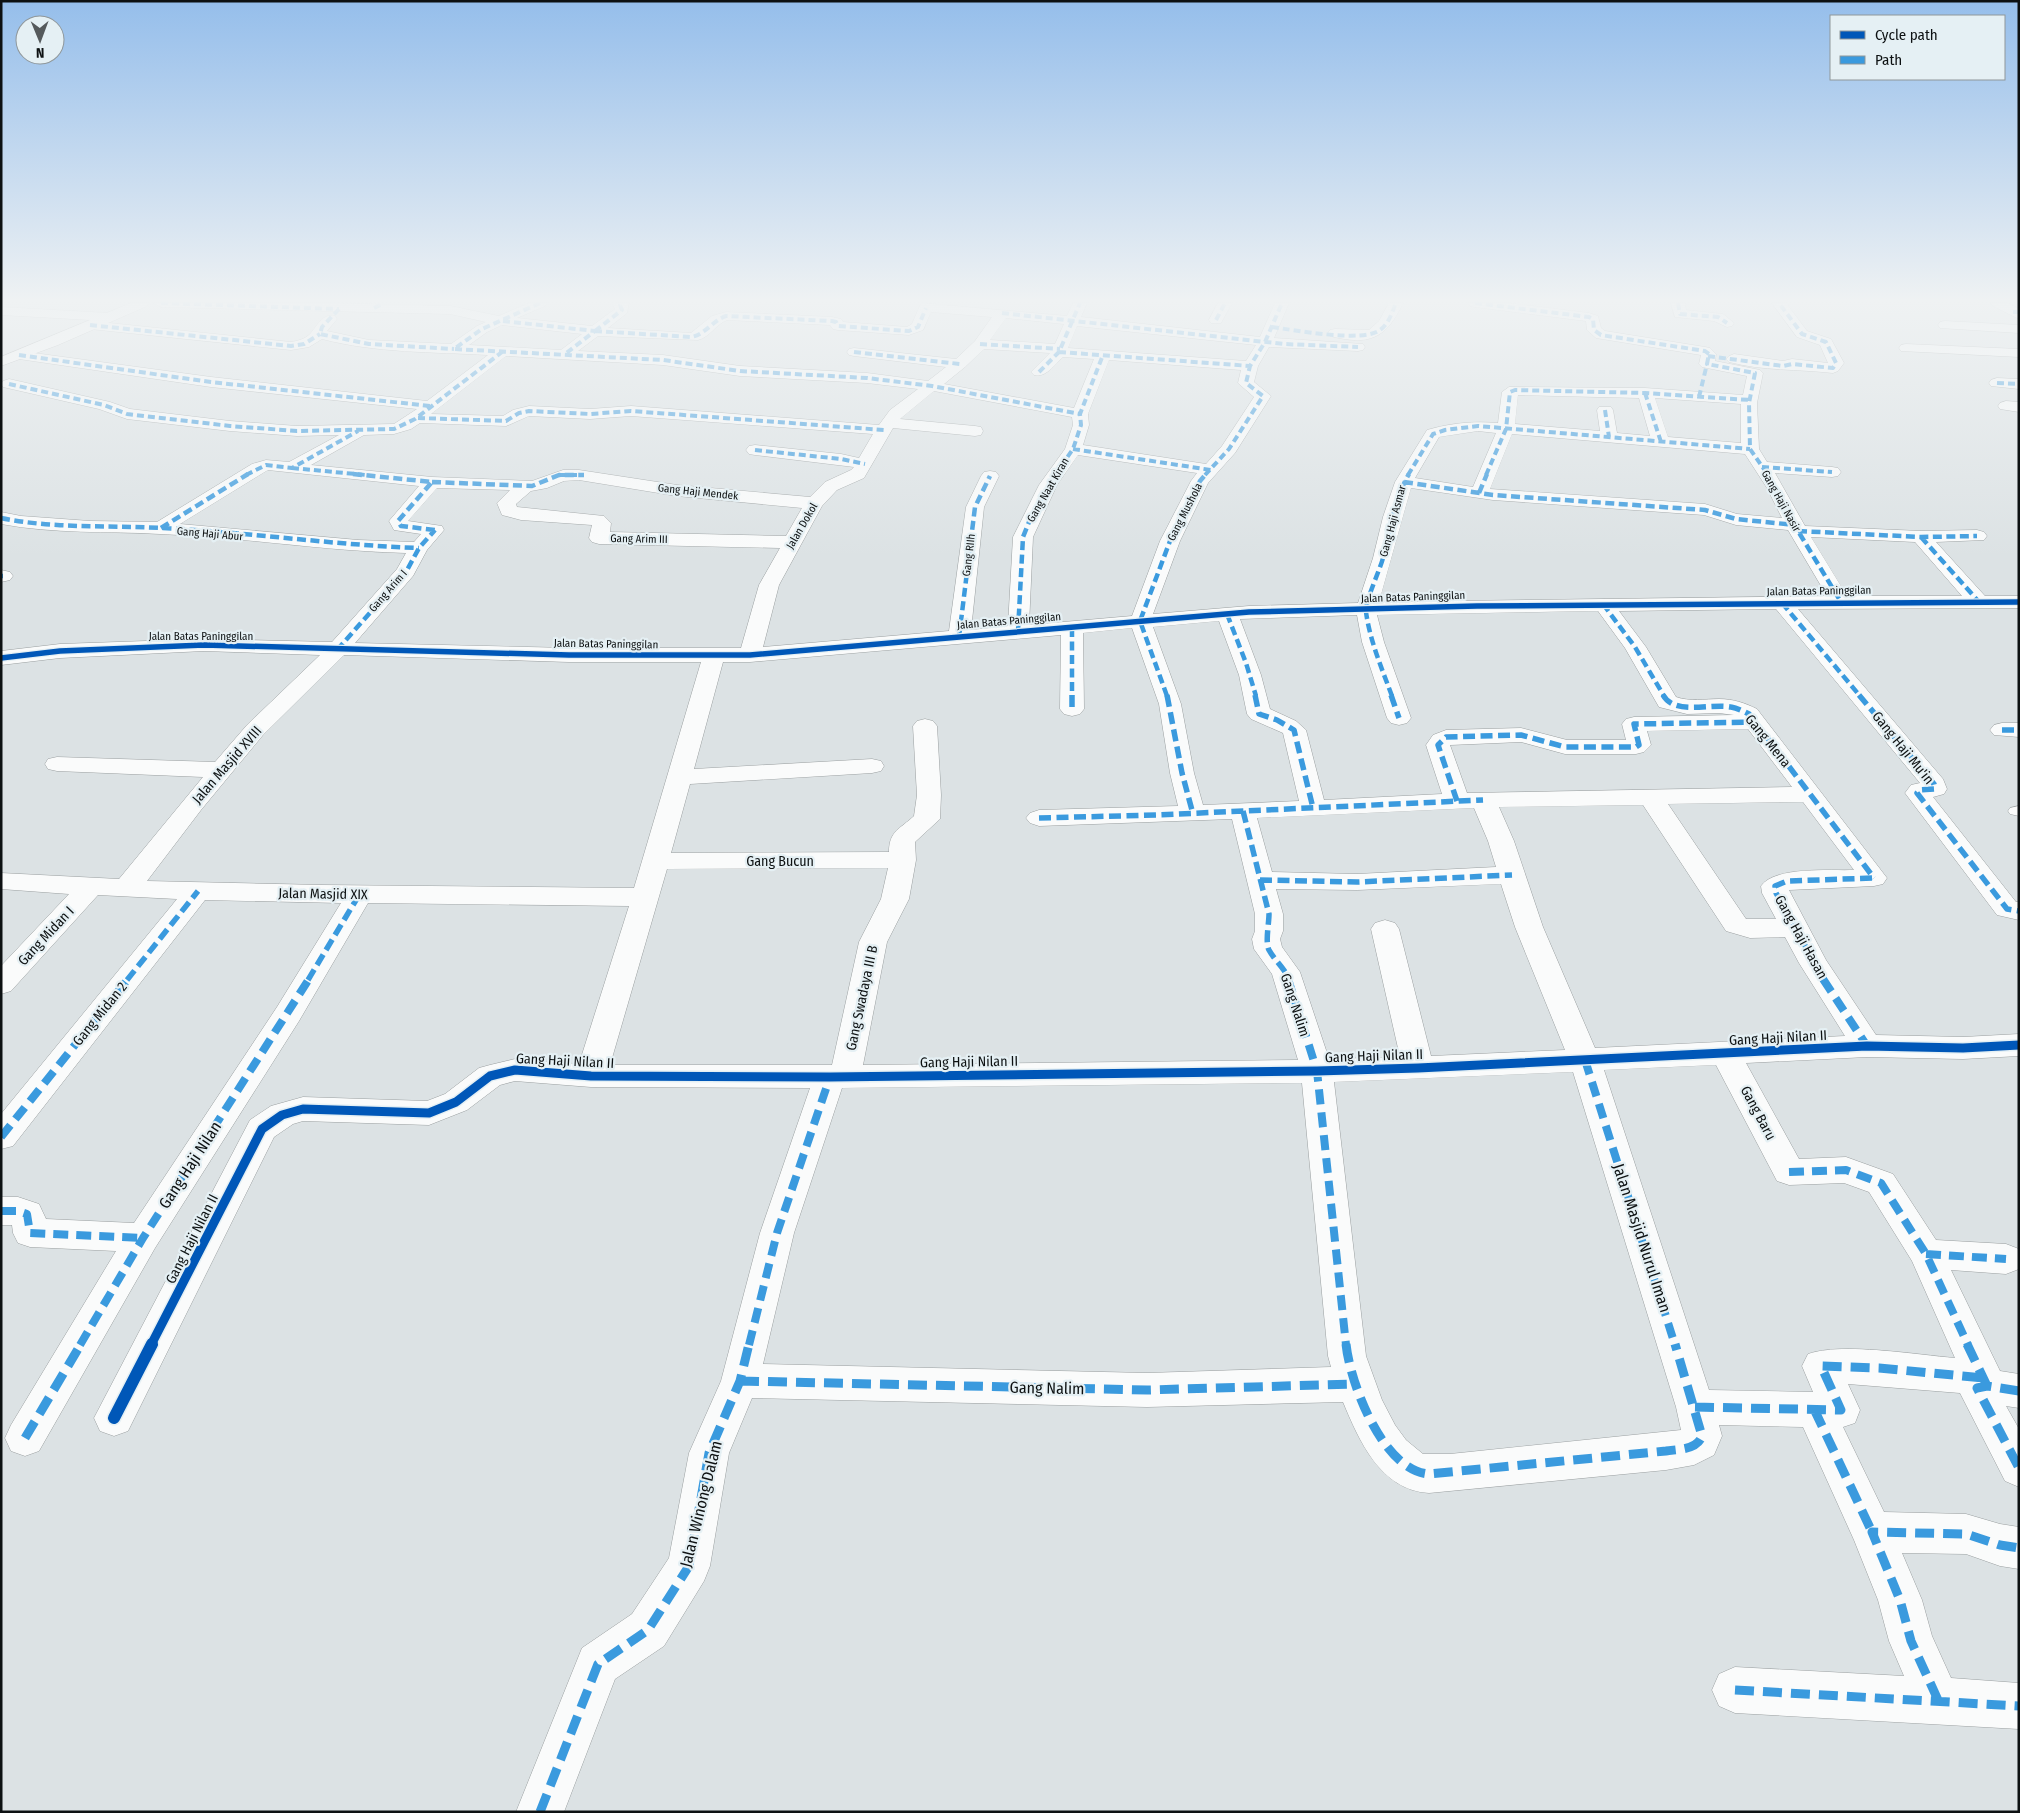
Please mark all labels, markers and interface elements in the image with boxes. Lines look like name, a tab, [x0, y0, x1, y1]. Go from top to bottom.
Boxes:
north arrow	[15, 15, 65, 65]
legend	[1830, 15, 2005, 80]
text: Cycle path	[1875, 26, 1938, 44]
text: N	[36, 44, 45, 61]
text: Path	[1875, 51, 1902, 69]
street label: Gang Naat Kiran	[1024, 456, 1072, 524]
street label: Gang Haji Nasir	[1759, 468, 1803, 534]
street label: Gang Haji Mendek	[657, 481, 740, 503]
street label: Gang Mushola	[1165, 481, 1205, 543]
street label: Gang Haji Asmar	[1377, 484, 1409, 558]
street label: Jalan Dokol	[784, 501, 820, 551]
street label: Gang Haji Abur	[176, 525, 244, 543]
street label: Gang Arim III	[610, 532, 668, 546]
street label: Gang RIIh	[960, 533, 978, 577]
street label: Gang Arim I	[366, 567, 410, 615]
street label: Jalan Batas Paninggilan	[1767, 584, 1871, 598]
street label: Jalan Batas Paninggilan	[1361, 589, 1465, 605]
street label: Jalan Batas Paninggilan	[956, 610, 1062, 632]
street label: Jalan Batas Paninggilan	[149, 630, 253, 643]
street label: Jalan Batas Paninggilan	[554, 637, 658, 651]
street label: Gang Haji Mu'in	[1868, 708, 1938, 788]
street label: Gang Mena	[1741, 711, 1795, 771]
street label: Jalan Masjid XVIII	[189, 723, 265, 807]
street label: Gang Bucun	[746, 853, 814, 870]
street label: Jalan Masjid XIX	[278, 885, 368, 903]
street label: Gang Haji Hasan	[1771, 892, 1831, 982]
street label: Gang Midan I	[14, 903, 78, 969]
street label: Gang Swadaya III B	[843, 943, 882, 1052]
street label: Gang Nalim	[1277, 971, 1313, 1039]
street label: Gang Midan 2	[69, 979, 131, 1049]
street label: Gang Haji Nilan II	[1729, 1027, 1827, 1049]
street label: Gang Haji Nilan II	[1325, 1046, 1423, 1066]
street label: Gang Haji Nilan II	[516, 1050, 614, 1072]
street label: Gang Haji Nilan II	[920, 1053, 1018, 1071]
street label: Gang Baru	[1737, 1083, 1779, 1143]
street label: Gang Haji Nilan	[155, 1118, 225, 1212]
street label: Jalan Masjid Nurul Iman	[1609, 1161, 1675, 1315]
street label: Gang Haji Nilan II	[162, 1191, 222, 1287]
street label: Gang Nalim	[1009, 1378, 1085, 1398]
street label: Jalan Winong Dalam	[676, 1439, 726, 1569]

